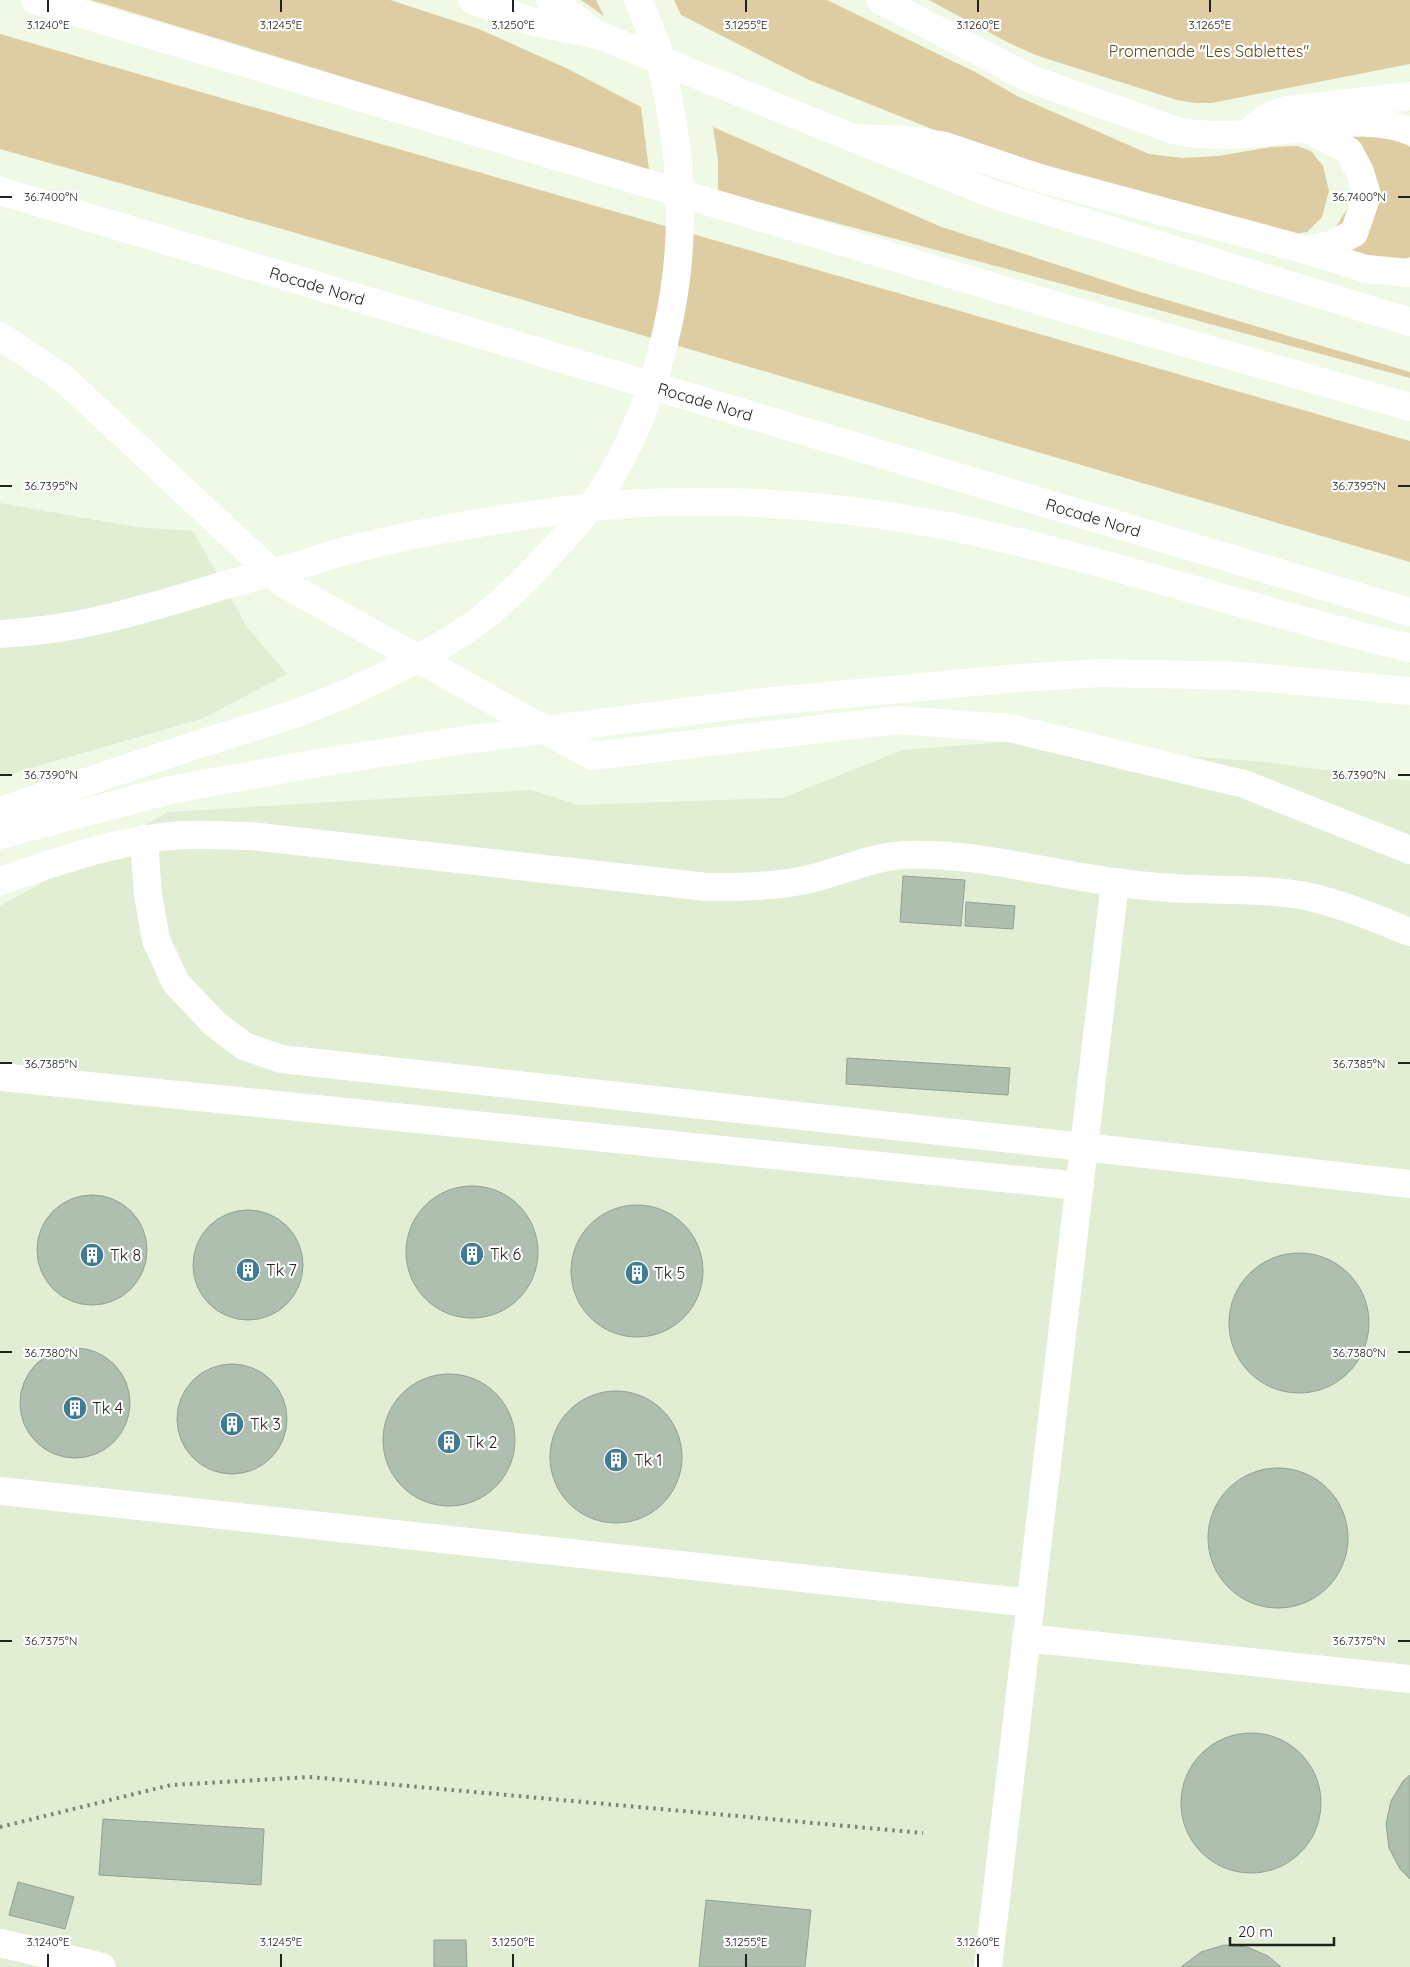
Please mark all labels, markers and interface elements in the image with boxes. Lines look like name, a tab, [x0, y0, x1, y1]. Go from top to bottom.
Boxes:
text: 3.1240°E	[26, 17, 70, 32]
text: 3.1245°E	[260, 17, 302, 32]
text: 3.1250°E	[491, 17, 535, 32]
text: 3.1255°E	[725, 17, 768, 32]
text: 3.1260°E	[956, 17, 1000, 32]
text: 3.1265°E	[1189, 17, 1232, 32]
park label: Promenade "Les Sablettes"	[1109, 41, 1309, 61]
text: 36.7400°N	[24, 189, 78, 204]
text: 36.7400°N	[1332, 189, 1386, 204]
street label: Rocade Nord	[267, 262, 367, 309]
street label: Rocade Nord	[655, 378, 755, 425]
text: 36.7395°N	[24, 478, 78, 493]
text: 36.7395°N	[1332, 478, 1386, 493]
street label: Rocade Nord	[1043, 494, 1143, 541]
text: 36.7390°N	[24, 767, 78, 782]
text: 36.7390°N	[1332, 767, 1386, 782]
text: 36.7385°N	[24, 1056, 78, 1071]
text: 36.7385°N	[1332, 1056, 1386, 1071]
building icon: Tk 6	[459, 1241, 485, 1267]
building icon: Tk 8	[79, 1242, 105, 1268]
place label: Tk 6	[490, 1244, 522, 1264]
place label: Tk 8	[110, 1245, 141, 1265]
building icon: Tk 7	[235, 1257, 261, 1283]
place label: Tk 7	[266, 1260, 297, 1280]
building icon: Tk 5	[624, 1260, 650, 1286]
place label: Tk 5	[654, 1263, 685, 1283]
text: 36.7380°N	[24, 1345, 78, 1360]
text: 36.7380°N	[1332, 1345, 1386, 1360]
building icon: Tk 4	[62, 1395, 88, 1421]
place label: Tk 4	[92, 1398, 123, 1418]
building icon: Tk 3	[219, 1411, 245, 1437]
place label: Tk 3	[250, 1414, 281, 1434]
building icon: Tk 2	[436, 1429, 462, 1455]
place label: Tk 2	[466, 1432, 498, 1452]
building icon: Tk 1	[603, 1447, 629, 1473]
place label: Tk 1	[634, 1450, 663, 1470]
text: 36.7375°N	[25, 1633, 77, 1648]
text: 36.7375°N	[1333, 1633, 1385, 1648]
scale bar	[1230, 1914, 1334, 1946]
text: 20 m	[1238, 1922, 1273, 1941]
text: 3.1240°E	[26, 1934, 70, 1949]
text: 3.1245°E	[260, 1934, 302, 1949]
text: 3.1250°E	[491, 1934, 535, 1949]
text: 3.1255°E	[725, 1934, 768, 1949]
text: 3.1260°E	[956, 1934, 1000, 1949]

